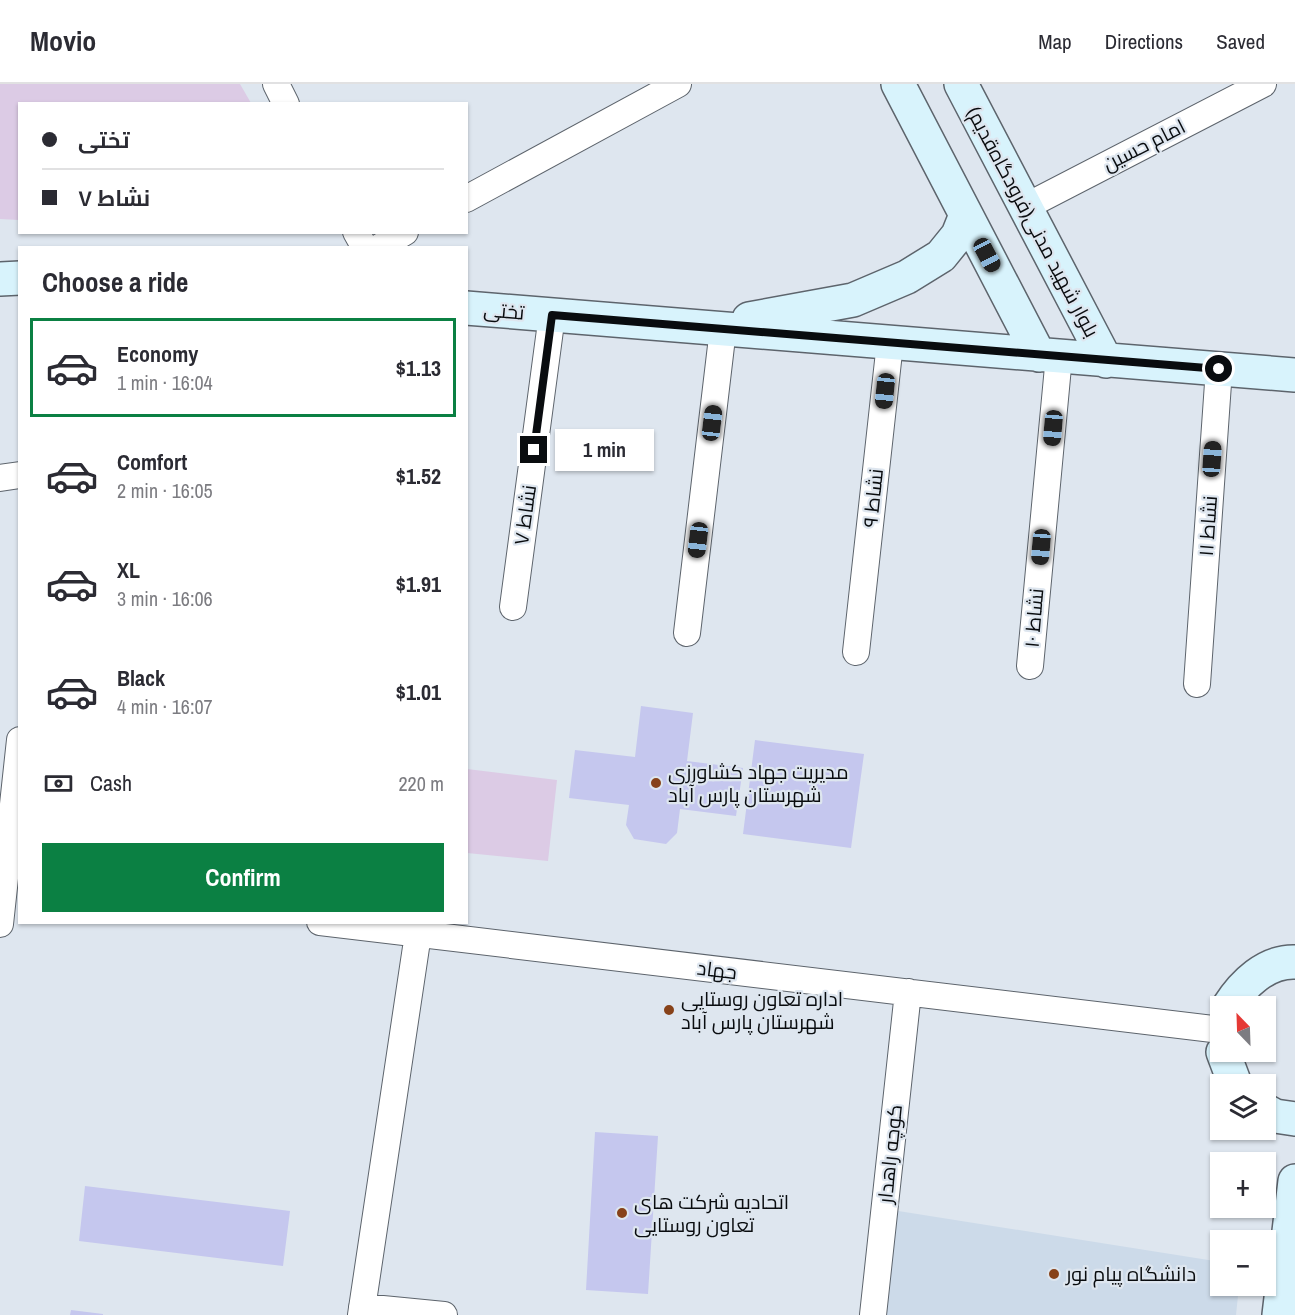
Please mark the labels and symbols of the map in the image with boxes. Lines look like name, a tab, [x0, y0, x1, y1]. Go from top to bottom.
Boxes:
street label: بلوار شهید مدنی(فرودگاه‌قدیم)	[960, 102, 1106, 342]
street label: امام حسین	[1098, 112, 1190, 178]
car	[971, 235, 1003, 275]
street label: تختی	[482, 295, 526, 326]
route start	[1205, 355, 1232, 382]
car	[874, 372, 896, 410]
car	[701, 404, 723, 442]
car	[1042, 409, 1064, 447]
callout: 1 min	[555, 429, 654, 471]
route end	[520, 436, 547, 463]
car	[1202, 440, 1222, 478]
street label: نشاط ۹	[856, 467, 889, 529]
street label: نشاط ۷	[507, 483, 542, 547]
street label: نشاط ۱۱	[1192, 495, 1223, 557]
car	[687, 521, 709, 559]
car	[1030, 528, 1052, 566]
street label: نشاط ۱۰	[1017, 587, 1050, 649]
place label: مدیریت جهاد کشاورزی شهرستان پارس آباد	[668, 758, 848, 808]
marker: مدیریت جهاد کشاورزی شهرستان پارس آباد	[649, 776, 663, 790]
street label: جهاد	[696, 954, 738, 985]
place label: اداره تعاون روستایی شهرستان پارس آباد	[681, 985, 843, 1035]
north arrow	[1210, 996, 1276, 1062]
marker: اداره تعاون روستایی شهرستان پارس آباد	[662, 1003, 676, 1017]
street label: کوچه راهدار	[871, 1103, 908, 1206]
place label: اتحادیه شرکت های تعاون روستایی	[634, 1188, 789, 1238]
marker: اتحادیه شرکت های تعاون روستایی	[615, 1206, 629, 1220]
place label: دانشگاه پیام نور	[1065, 1260, 1196, 1288]
marker: دانشگاه پیام نور	[1047, 1267, 1061, 1281]

